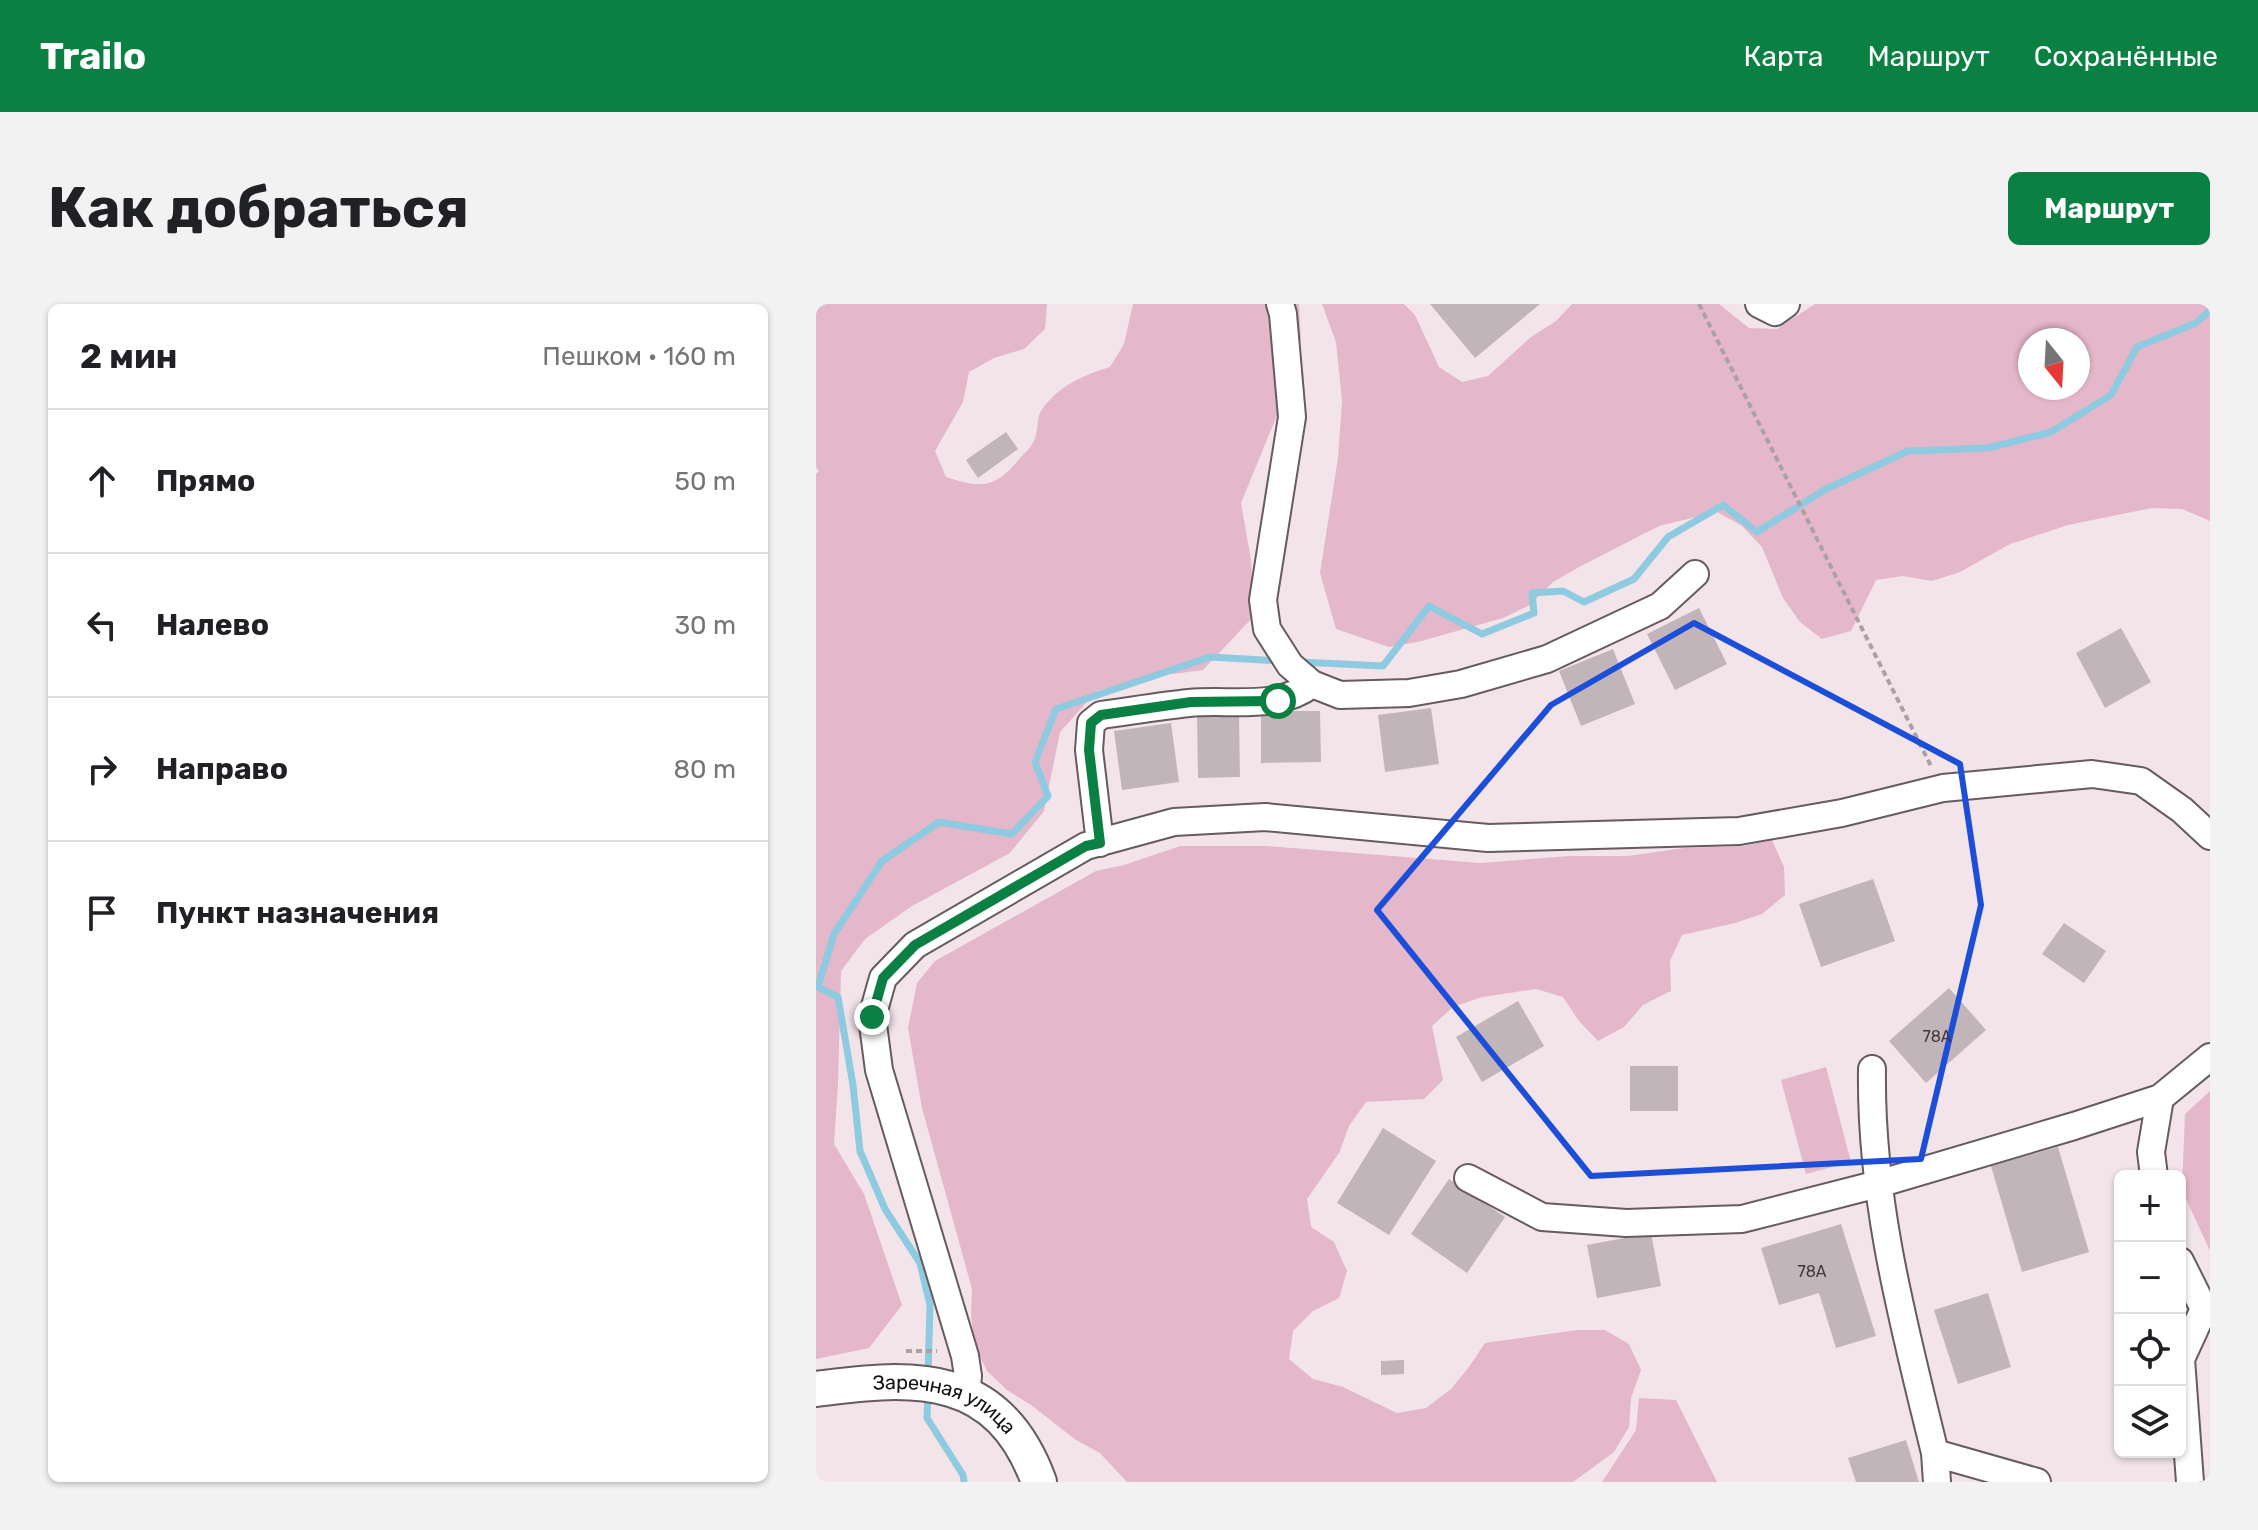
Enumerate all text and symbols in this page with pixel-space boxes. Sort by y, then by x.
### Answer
text: Trailo [40,33,146,79]
text: Карта [1744,40,1823,73]
text: Маршрут [1867,40,1990,73]
text: Сохранённые [2034,40,2218,73]
button: Маршрут [2008,172,2210,245]
text: Как добраться [48,175,469,241]
north arrow [2018,328,2090,400]
text: 2 мин [80,336,177,377]
text: Пешком · 160 m [542,341,736,372]
icon: ahead [80,459,124,503]
text: Прямо [156,463,255,499]
text: 50 m [675,466,736,497]
icon: left [80,603,124,647]
text: Налево [156,607,269,643]
text: 30 m [674,610,736,641]
route start [1260,683,1296,719]
icon: right [80,747,124,791]
text: Направо [156,751,288,787]
text: 80 m [673,754,736,785]
icon: arrive [80,891,124,935]
text: Пункт назначения [156,895,439,931]
route end [854,999,890,1035]
house number: 78А [1922,1027,1952,1046]
map controls [2114,1170,2186,1458]
button: + [2114,1170,2186,1242]
button: − [2114,1242,2186,1314]
house number: 78А [1797,1262,1827,1281]
button: locate [2114,1314,2186,1386]
street label: Заречная улица [872,1370,1021,1439]
button: layers [2114,1386,2186,1458]

